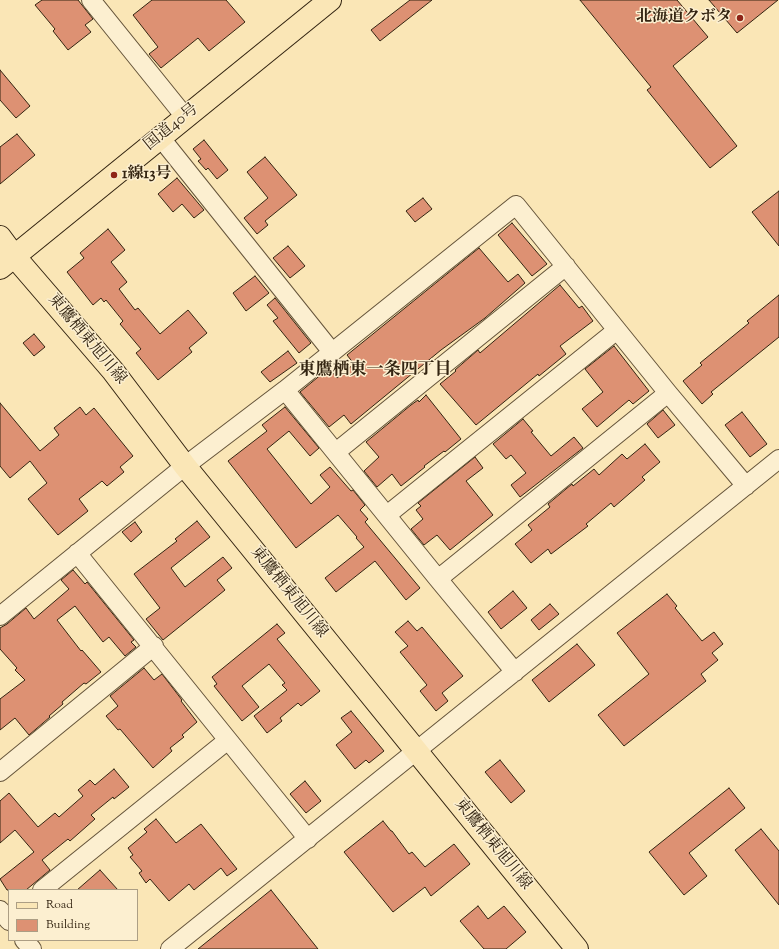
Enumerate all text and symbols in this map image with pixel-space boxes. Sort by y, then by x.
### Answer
place label: 北海道クボタ [636,8,732,28]
marker: 北海道クボタ [735,13,745,23]
street label: 国道40号 [141,100,203,156]
place label: 1線13号 [122,165,171,185]
marker: 1線13号 [109,170,119,180]
street label: 東鷹栖東旭川線 [43,291,129,389]
district label: 東鷹栖東一条四丁目 [299,361,451,381]
street label: 東鷹栖東旭川線 [245,543,331,643]
street label: 東鷹栖東旭川線 [449,795,535,895]
legend [8,889,138,941]
text: Road [46,896,73,914]
text: Building [46,916,90,934]

